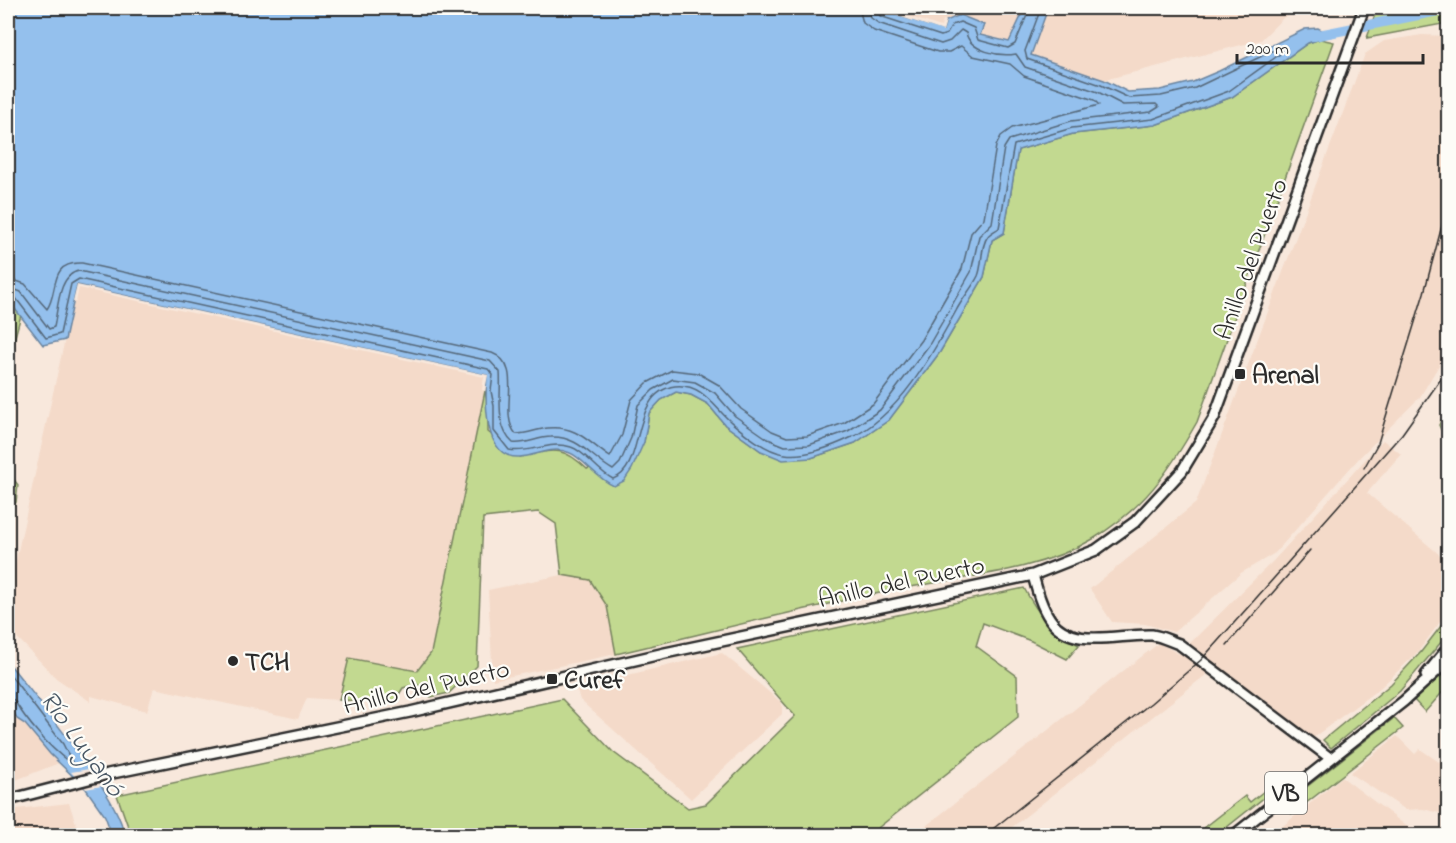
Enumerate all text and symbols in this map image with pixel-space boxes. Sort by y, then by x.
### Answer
scale bar [1237,27,1423,65]
text: 200 m [1246,37,1289,63]
street label: Anillo del Puerto [1206,174,1300,346]
place label: Arenal [1252,358,1319,396]
marker: Arenal [1233,367,1247,381]
street label: Anillo del Puerto [815,548,989,620]
place label: TCH [245,645,289,683]
street label: Anillo del Puerto [340,651,514,727]
marker: TCH [226,654,240,668]
place label: Curef [564,663,626,701]
marker: Curef [545,672,559,686]
water label: Río Luyanó [29,683,133,806]
road number: VB [1265,772,1307,814]

